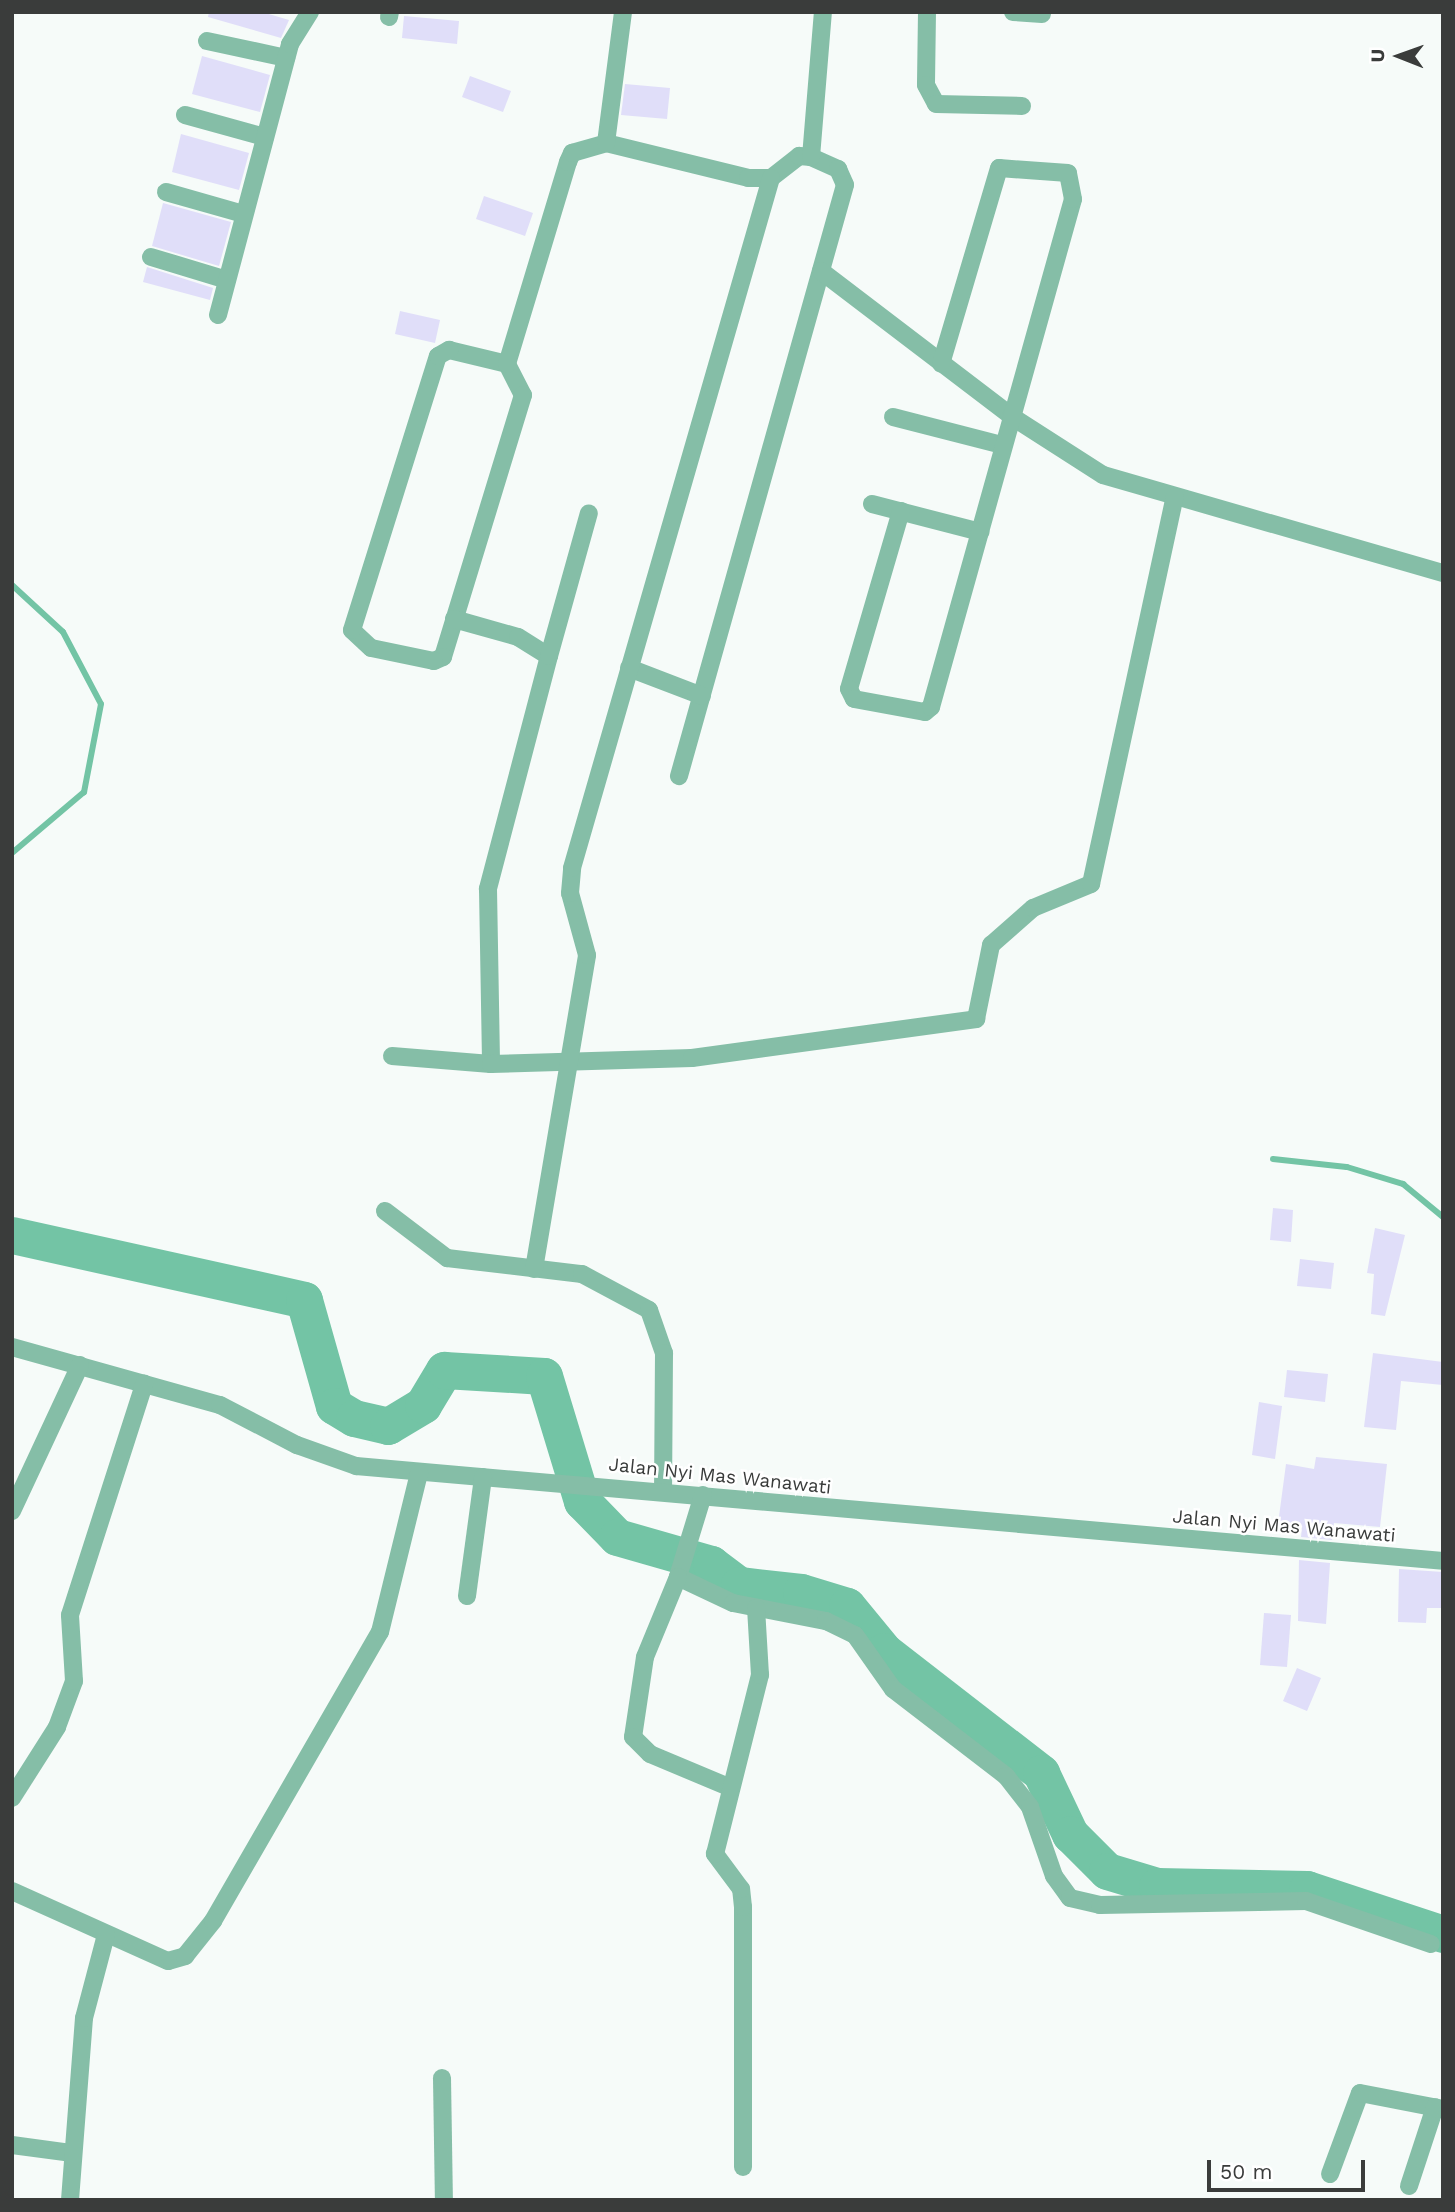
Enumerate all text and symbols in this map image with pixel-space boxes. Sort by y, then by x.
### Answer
north arrow [1364,21,1434,91]
text: U [1366,49,1389,63]
street label: Jalan Nyi Mas Wanawati [607,1453,833,1499]
street label: Jalan Nyi Mas Wanawati [1171,1505,1397,1547]
scale bar [1210,2146,1368,2190]
text: 50 m [1220,2159,1272,2184]

